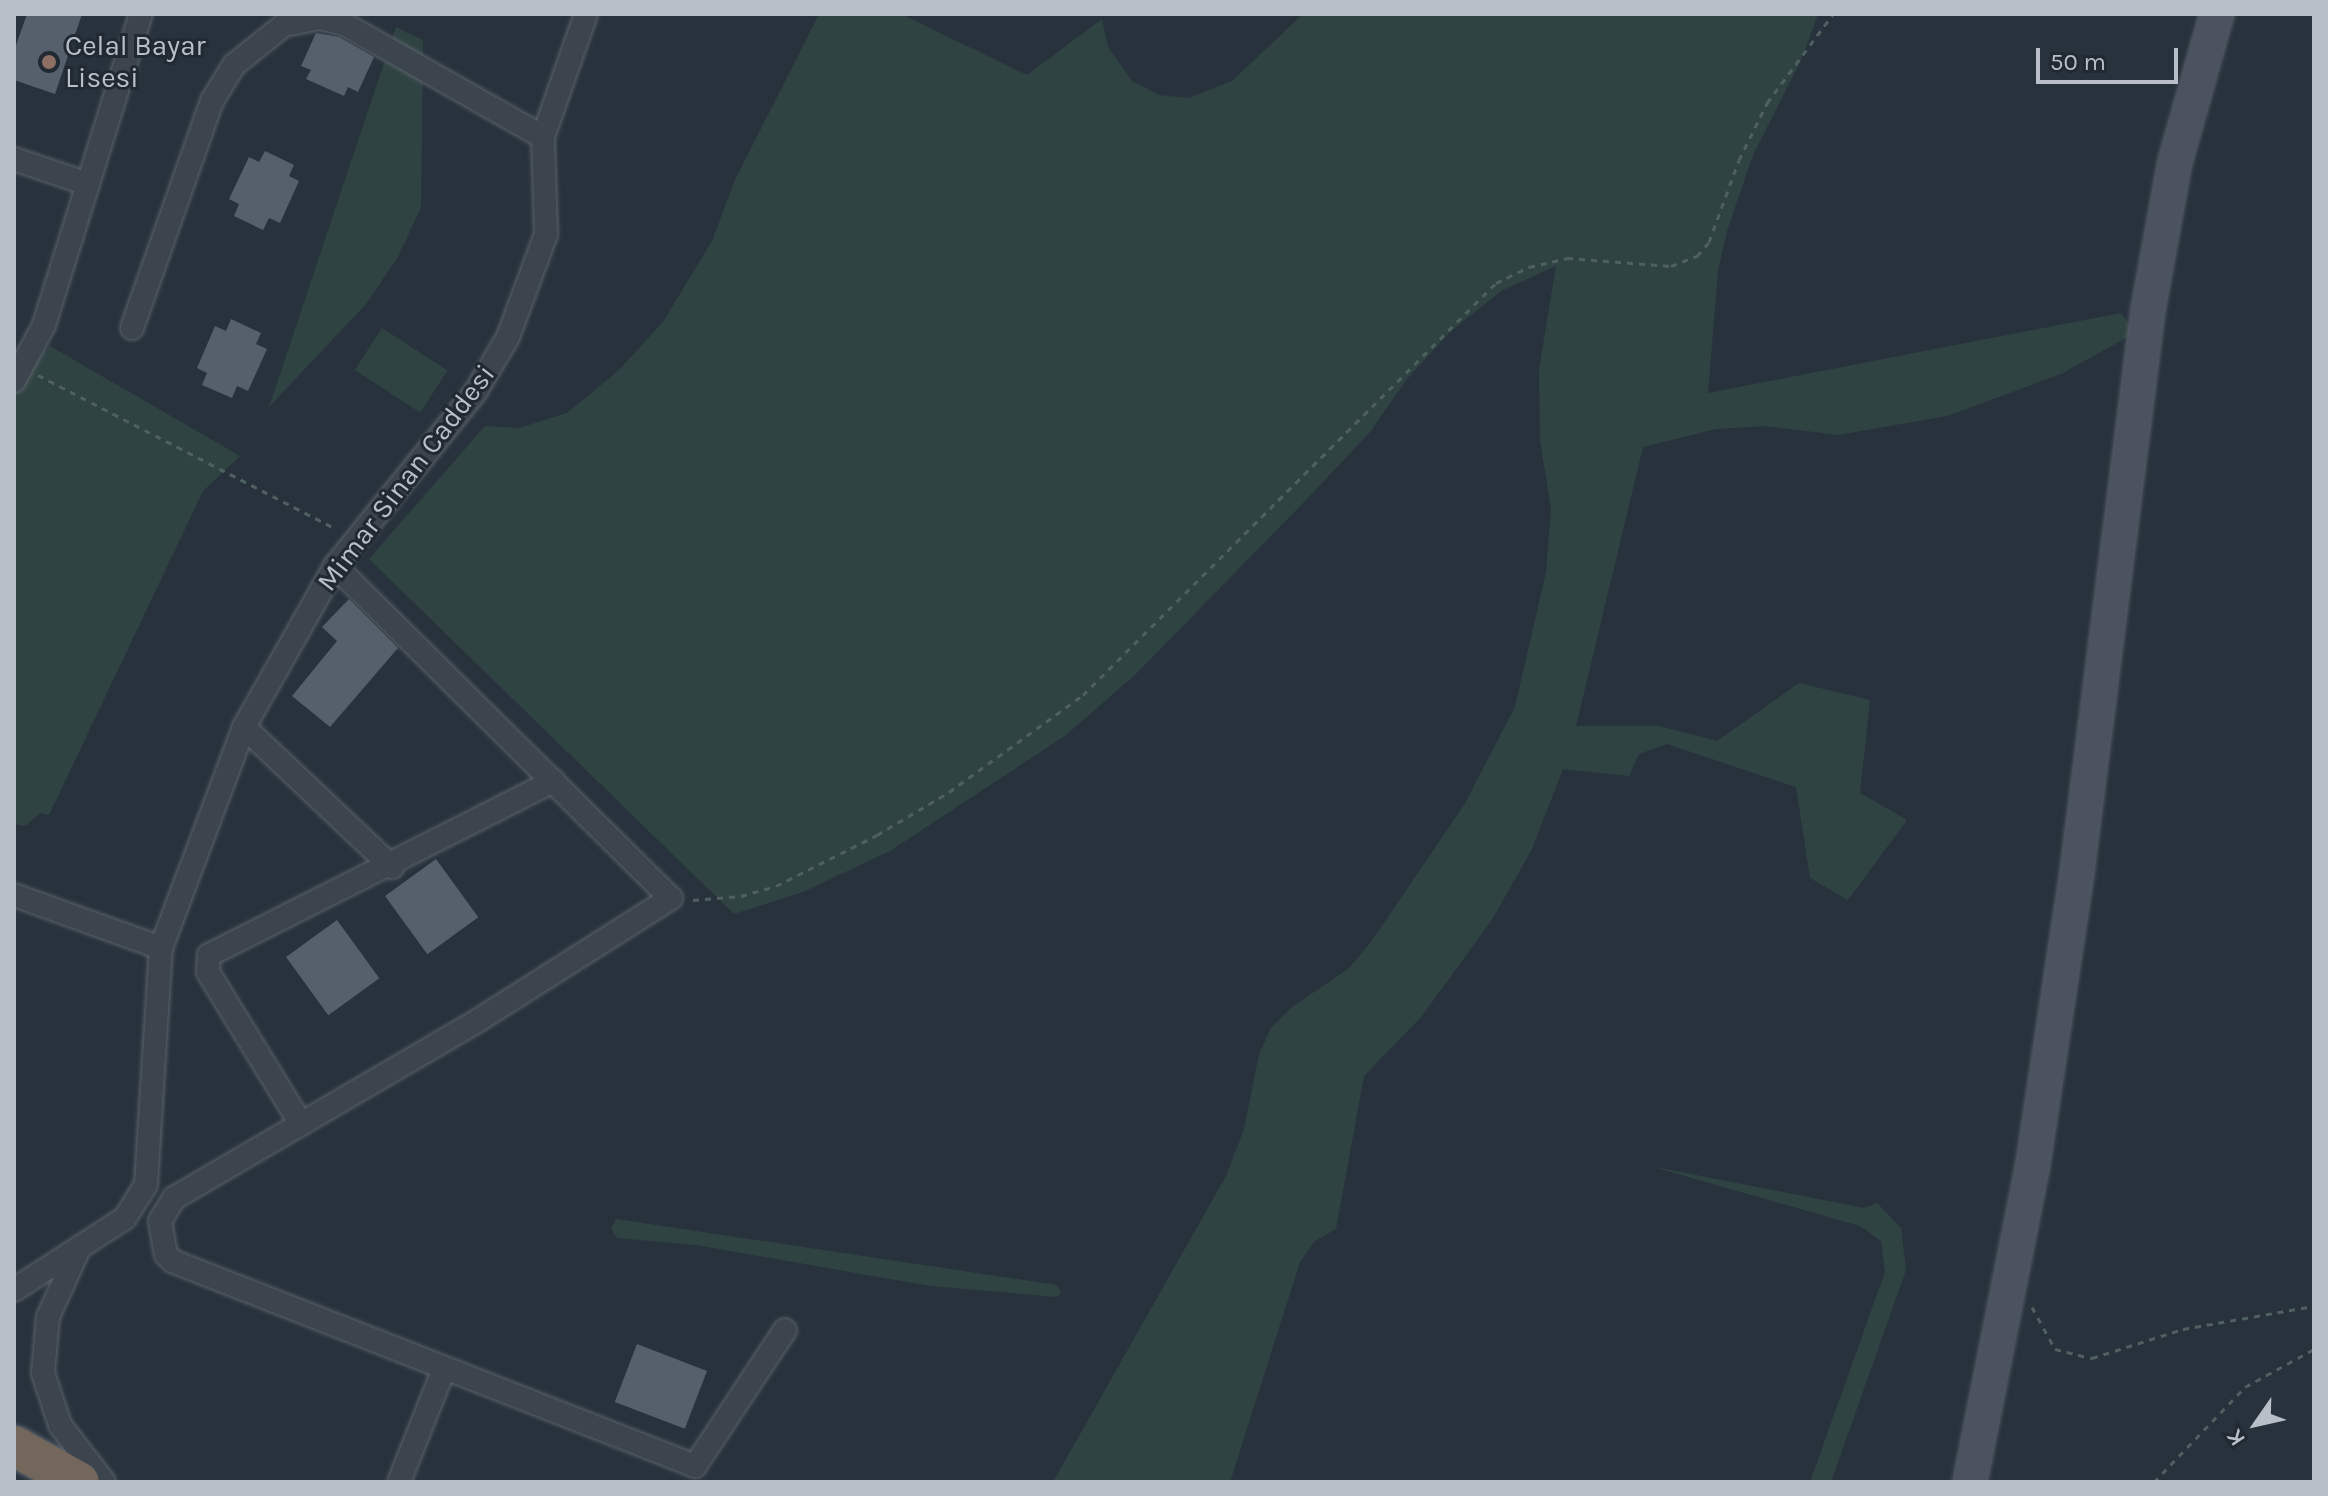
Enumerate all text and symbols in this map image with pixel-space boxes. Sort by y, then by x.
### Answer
place label: Celal Bayar Lisesi [65,29,206,95]
scale bar [2040,32,2182,82]
text: 50 m [2050,48,2106,76]
marker: Celal Bayar Lisesi [40,53,58,71]
street label: Mimar Sinan Caddesi [310,358,502,598]
north arrow [2216,1384,2296,1464]
text: K [2221,1424,2251,1451]

